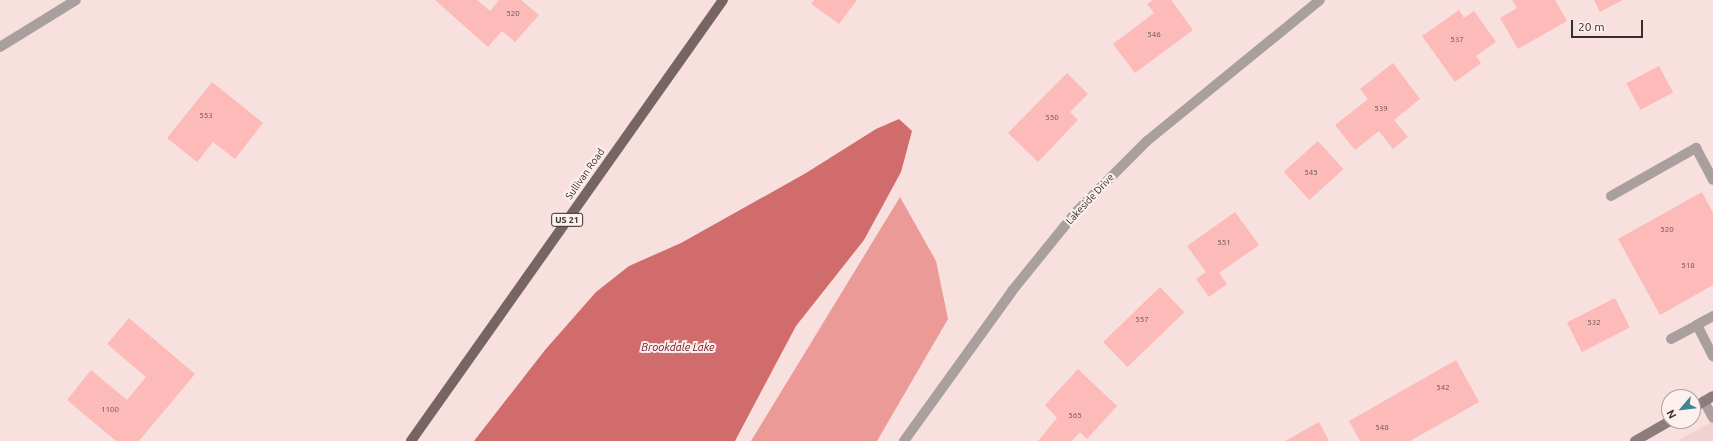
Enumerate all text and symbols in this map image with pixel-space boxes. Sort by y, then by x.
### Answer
house number: 520 [506,9,520,19]
scale bar [1573,12,1645,38]
text: 20 m [1578,20,1605,33]
house number: 546 [1147,30,1161,40]
house number: 537 [1450,35,1464,45]
house number: 539 [1374,104,1388,114]
house number: 553 [199,111,213,121]
house number: 550 [1045,113,1059,123]
street label: Sullivan Road [563,146,607,202]
house number: 545 [1304,168,1318,178]
street label: Lakeside Drive [1064,171,1116,227]
road number: US 21 [551,213,583,227]
house number: 520 [1660,225,1674,235]
house number: 551 [1217,238,1231,248]
house number: 518 [1681,261,1695,271]
house number: 557 [1135,315,1149,325]
house number: 532 [1587,318,1601,328]
water label: Brookdale Lake [641,340,715,354]
house number: 542 [1436,383,1450,393]
north arrow [1661,389,1701,429]
house number: 1100 [101,405,119,415]
text: N [1664,408,1679,421]
house number: 565 [1068,411,1082,421]
house number: 548 [1375,423,1389,433]

